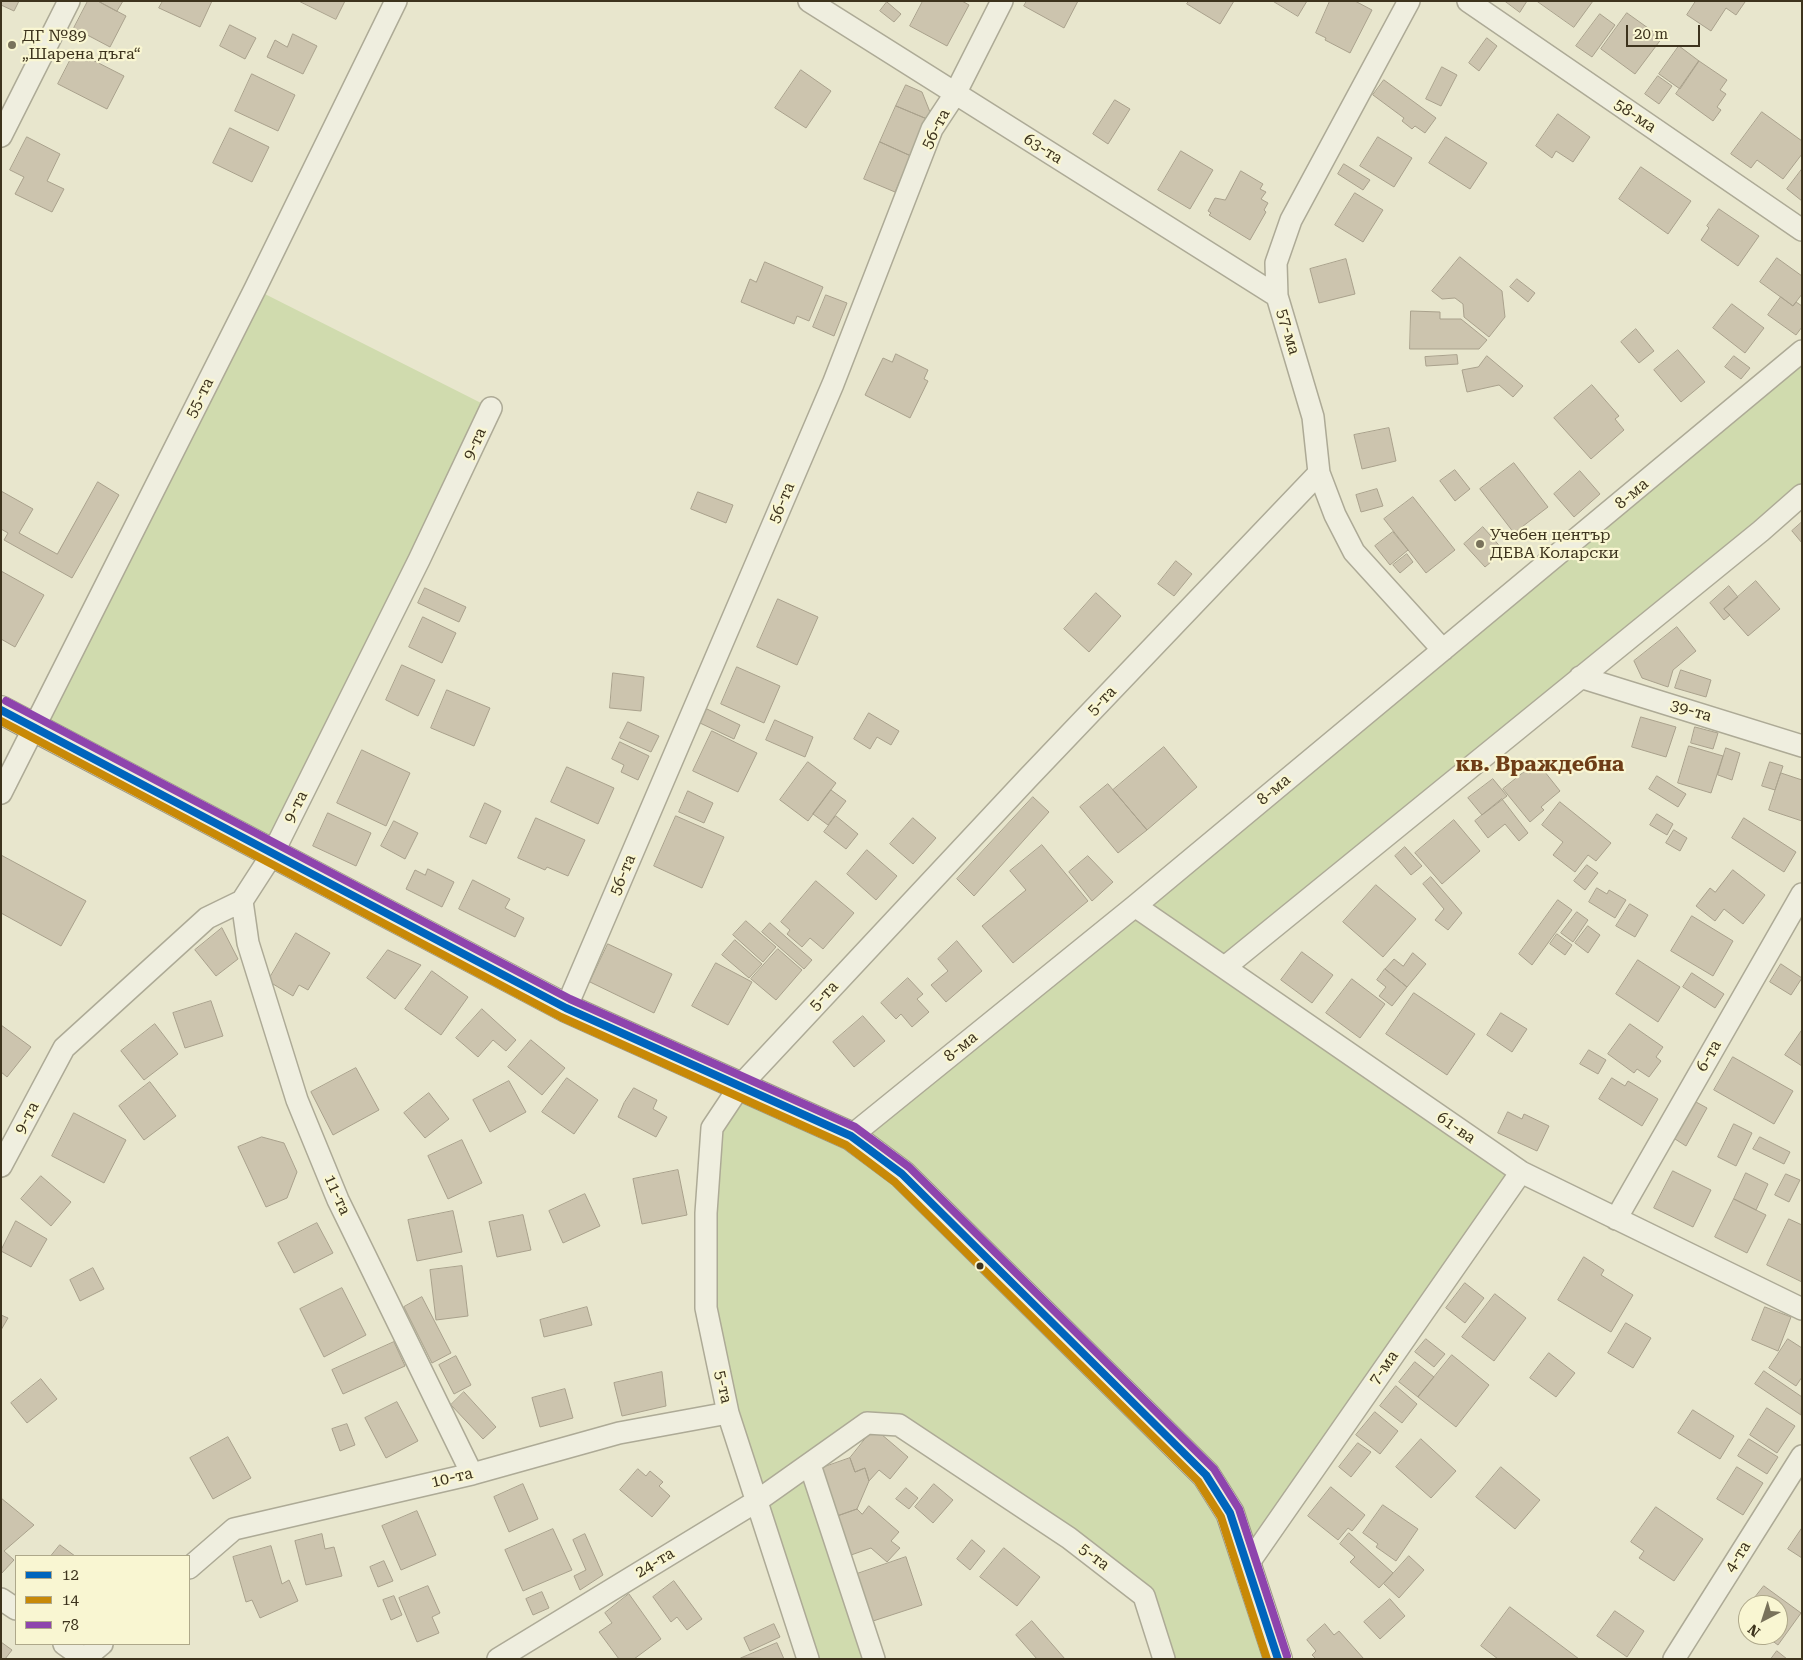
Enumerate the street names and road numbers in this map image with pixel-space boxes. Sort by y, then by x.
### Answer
street label: 58-ма [1610,95,1660,137]
street label: 56-та [918,106,954,152]
street label: 63-та [1020,130,1066,168]
street label: 57-ма [1272,307,1304,357]
street label: 55-та [182,375,218,421]
street label: 9-та [459,425,491,463]
street label: 8-ма [1611,475,1653,513]
street label: 56-та [765,480,799,526]
street label: 5-та [1084,682,1120,720]
street label: 39-та [1668,696,1714,726]
street label: 8-ма [1253,771,1295,809]
street label: 9-та [280,788,312,826]
street label: 56-та [606,852,640,898]
street label: 5-та [806,977,842,1015]
street label: 8-ма [940,1028,982,1066]
street label: 6-та [1692,1037,1726,1075]
street label: 9-та [11,1099,43,1137]
street label: 61-ва [1433,1108,1479,1148]
street label: 11-та [320,1172,354,1218]
street label: 7-ма [1365,1347,1403,1389]
street label: 5-та [710,1369,736,1405]
street label: 10-та [429,1464,475,1492]
street label: 4-та [1721,1538,1755,1576]
street label: 5-та [1075,1539,1113,1575]
street label: 24-та [632,1544,678,1582]

